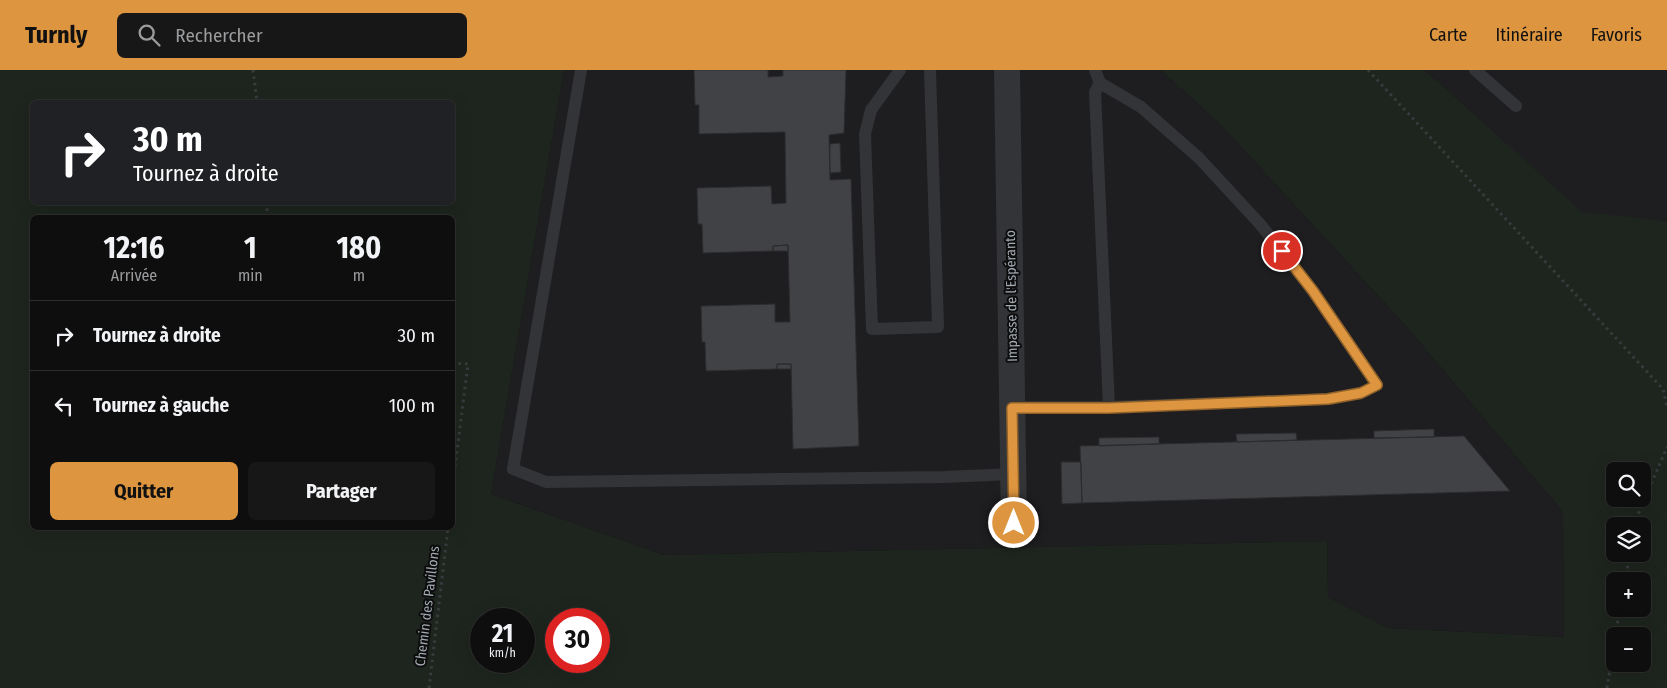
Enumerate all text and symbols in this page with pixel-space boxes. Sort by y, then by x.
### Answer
search box [117,13,467,58]
text: Turnly [25,21,87,49]
icon: search [135,21,163,49]
text: Rechercher [175,24,263,47]
text: Carte [1429,24,1467,46]
text: Itinéraire [1495,24,1563,46]
text: Favoris [1591,24,1642,46]
text: 30 m [133,118,203,160]
icon: right [50,120,115,185]
text: Tournez à droite [133,160,279,187]
text: 12:16 [104,230,164,266]
text: 1 [244,230,257,266]
text: 180 [336,230,381,266]
street label: Impasse de l'Espéranto [1002,230,1021,362]
pin [1261,230,1303,272]
icon: arrive [1268,237,1296,265]
text: Arrivée [111,266,157,285]
text: min [238,266,263,285]
text: m [353,266,365,285]
icon: right [50,322,78,350]
text: Tournez à droite [93,324,221,347]
text: 30 m [397,324,435,347]
icon: left [50,392,78,420]
text: Tournez à gauche [93,394,229,417]
text: 100 m [389,394,435,417]
button: Quitter [50,462,238,520]
button: Partager [248,462,435,520]
map controls [1606,462,1651,672]
button: search [1606,462,1651,507]
position arrow [987,496,1039,548]
button: layers [1606,517,1651,562]
street label: Chemin des Pavillons [412,545,443,667]
button: + [1606,572,1651,617]
speed limit sign: 30 [545,608,610,673]
text: 21 [492,619,513,649]
button: − [1606,627,1651,672]
text: km/h [489,646,516,660]

